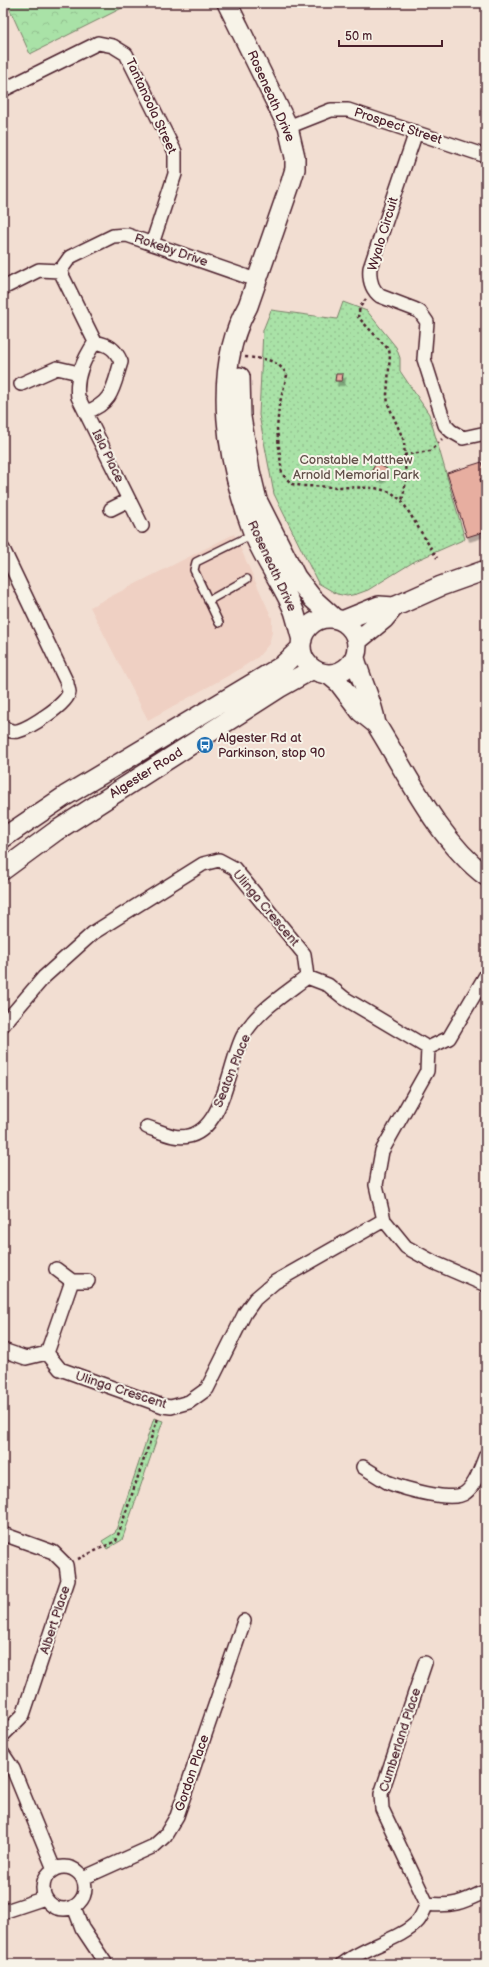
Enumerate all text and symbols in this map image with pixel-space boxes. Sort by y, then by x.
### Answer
scale bar [339,22,442,48]
text: 50 m [345,29,372,44]
street label: Roseneath Drive [244,48,298,144]
street label: Tantanoola Street [122,56,180,156]
street label: Prospect Street [352,104,444,148]
street label: Wyalo Circuit [364,195,402,273]
street label: Rokeby Drive [132,230,210,270]
street label: Isla Place [88,427,128,485]
park label: Constable Matthew Arnold Memorial Park [293,452,420,483]
street label: Roseneath Drive [244,518,300,614]
place label: Algester Rd at Parkinson, stop 90 [218,730,325,761]
bus stop icon: Algester Rd at Parkinson, stop 90 [195,735,215,755]
street label: Algester Road [106,744,186,802]
street label: Ulinga Crescent [229,866,303,950]
street label: Seaton Place [210,1032,254,1110]
street label: Ulinga Crescent [73,1368,169,1412]
street label: Albert Place [36,1583,74,1656]
street label: Cumberland Place [376,1686,424,1794]
street label: Gordon Place [171,1732,213,1814]

